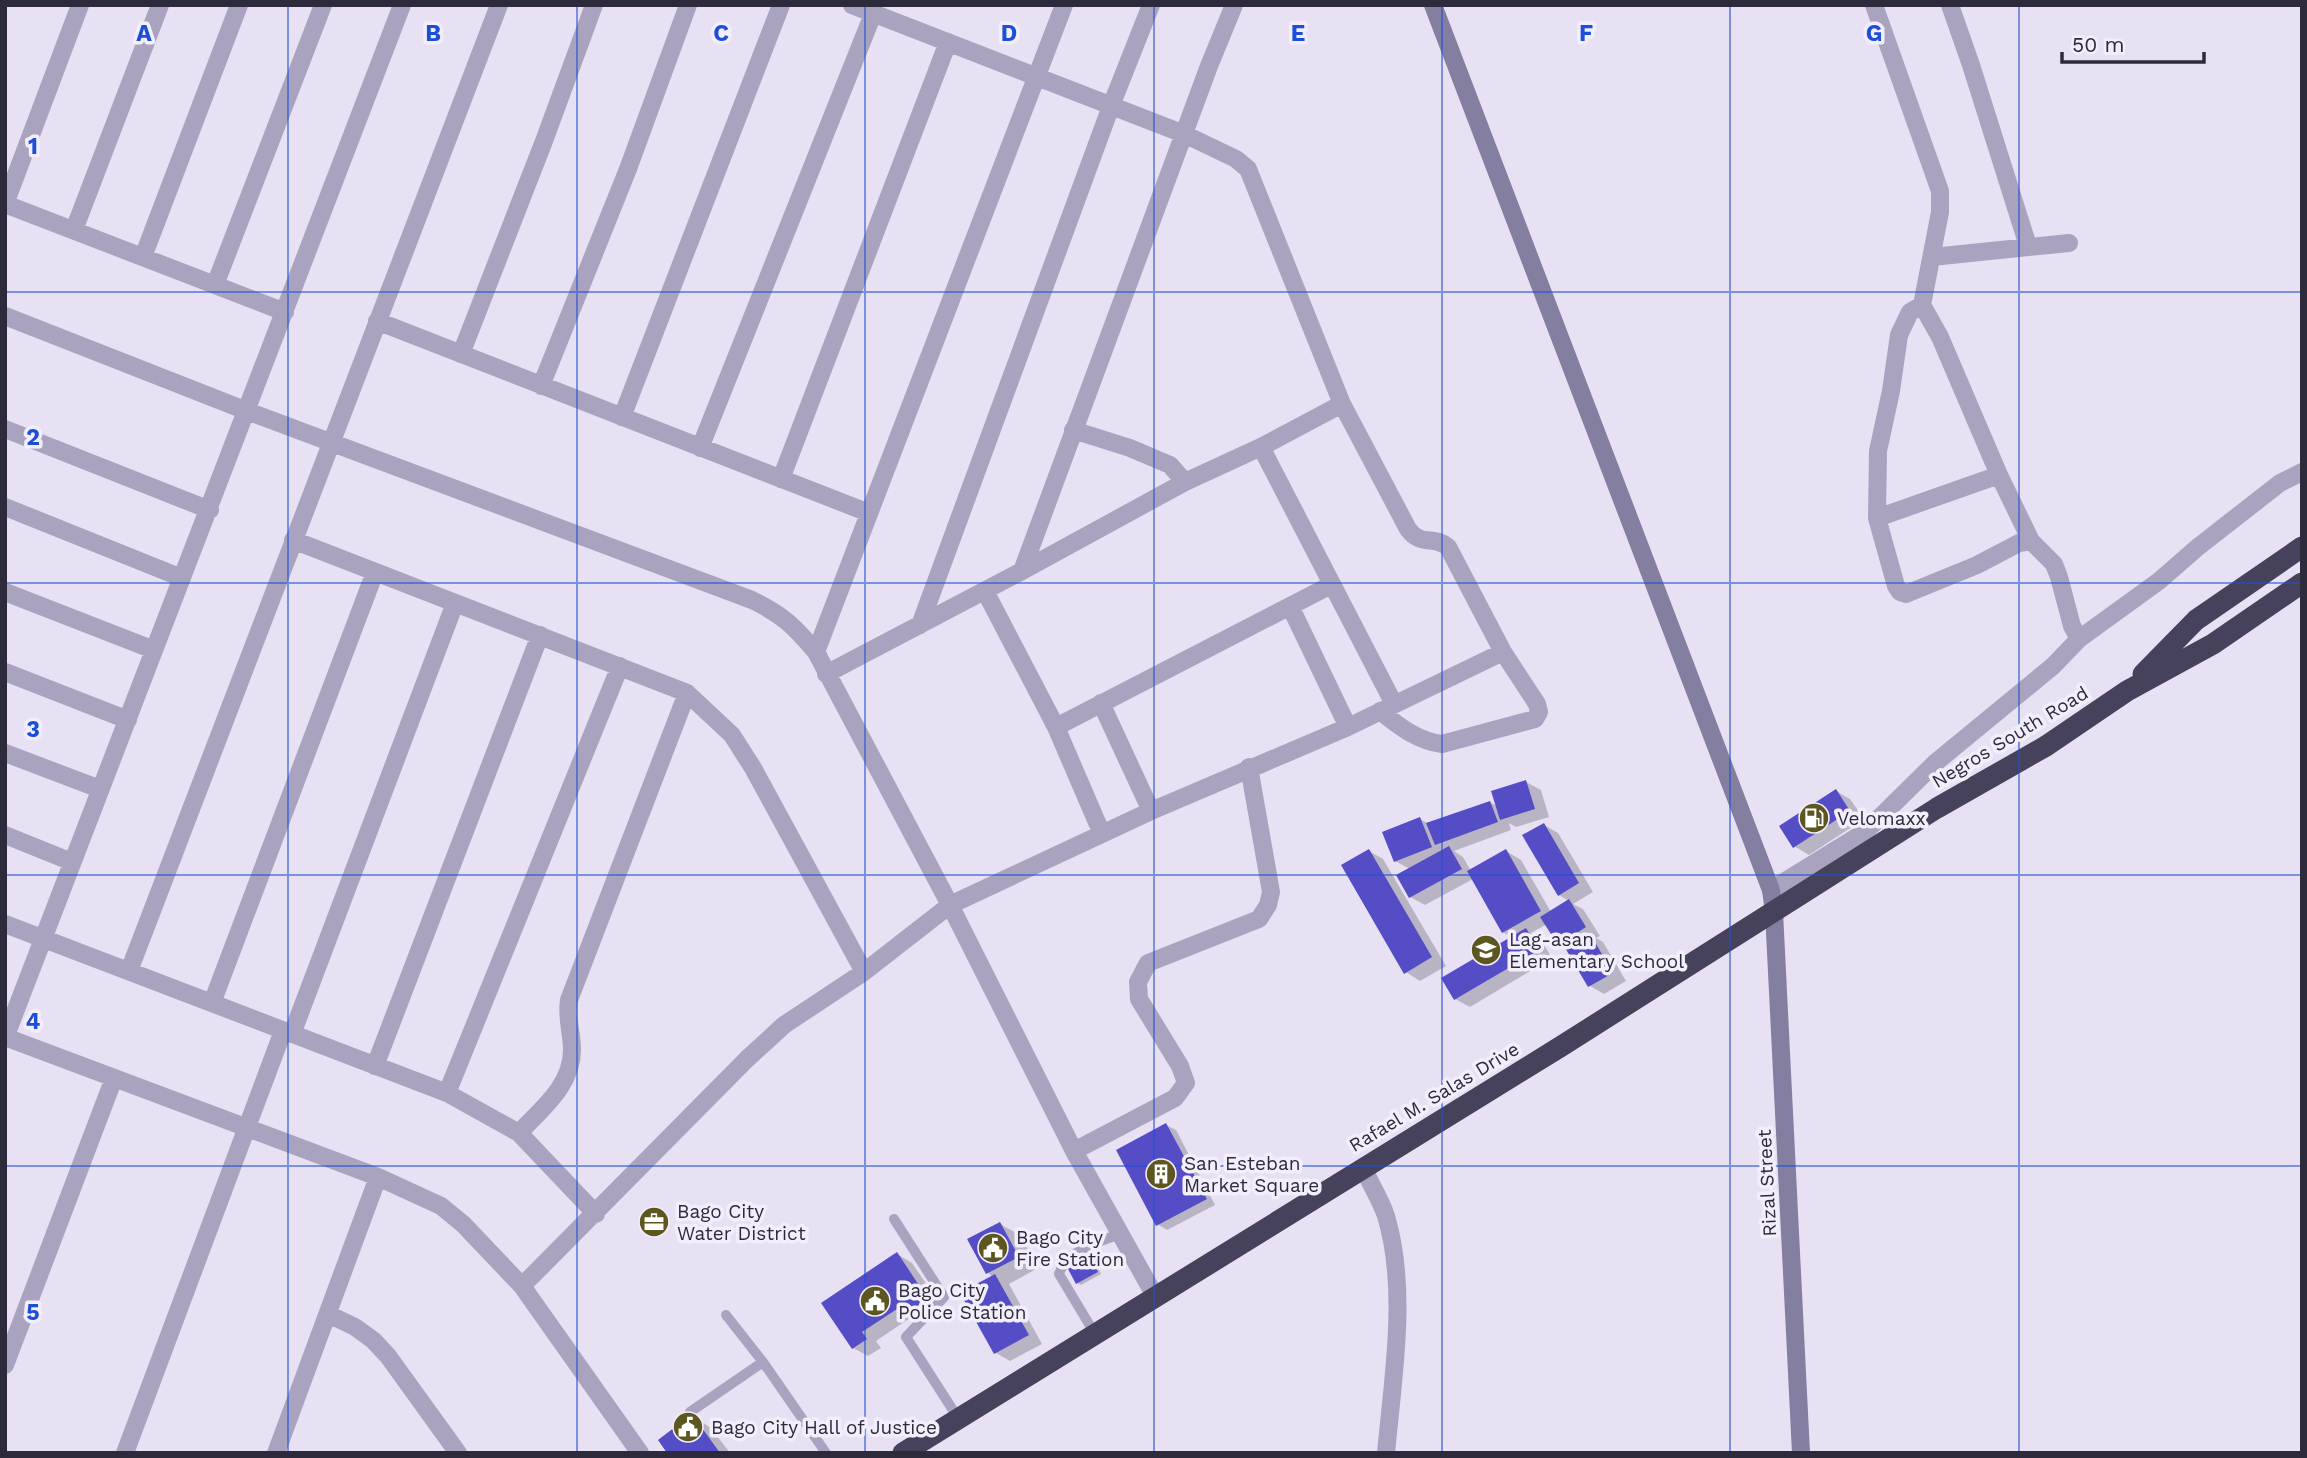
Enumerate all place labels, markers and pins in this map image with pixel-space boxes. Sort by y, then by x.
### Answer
fuel station icon: Velomaxx [1797,801,1831,835]
place label: Velomaxx [1837,807,1926,830]
place label: Lag-asan Elementary School [1509,928,1684,973]
school or university icon: Lag-asan Elementary School [1469,933,1503,967]
place label: San Esteban Market Square [1184,1152,1319,1197]
building icon: San Esteban Market Square [1144,1157,1178,1191]
place label: Bago City Water District [677,1200,806,1245]
office icon: Bago City Water District [637,1205,671,1239]
place label: Bago City Fire Station [1016,1226,1124,1271]
public building icon: Bago City Fire Station [976,1231,1010,1265]
place label: Bago City Police Station [898,1279,1026,1324]
public building icon: Bago City Police Station [858,1284,892,1318]
public building icon: Bago City Hall of Justice [671,1410,705,1444]
place label: Bago City Hall of Justice [711,1416,937,1439]

